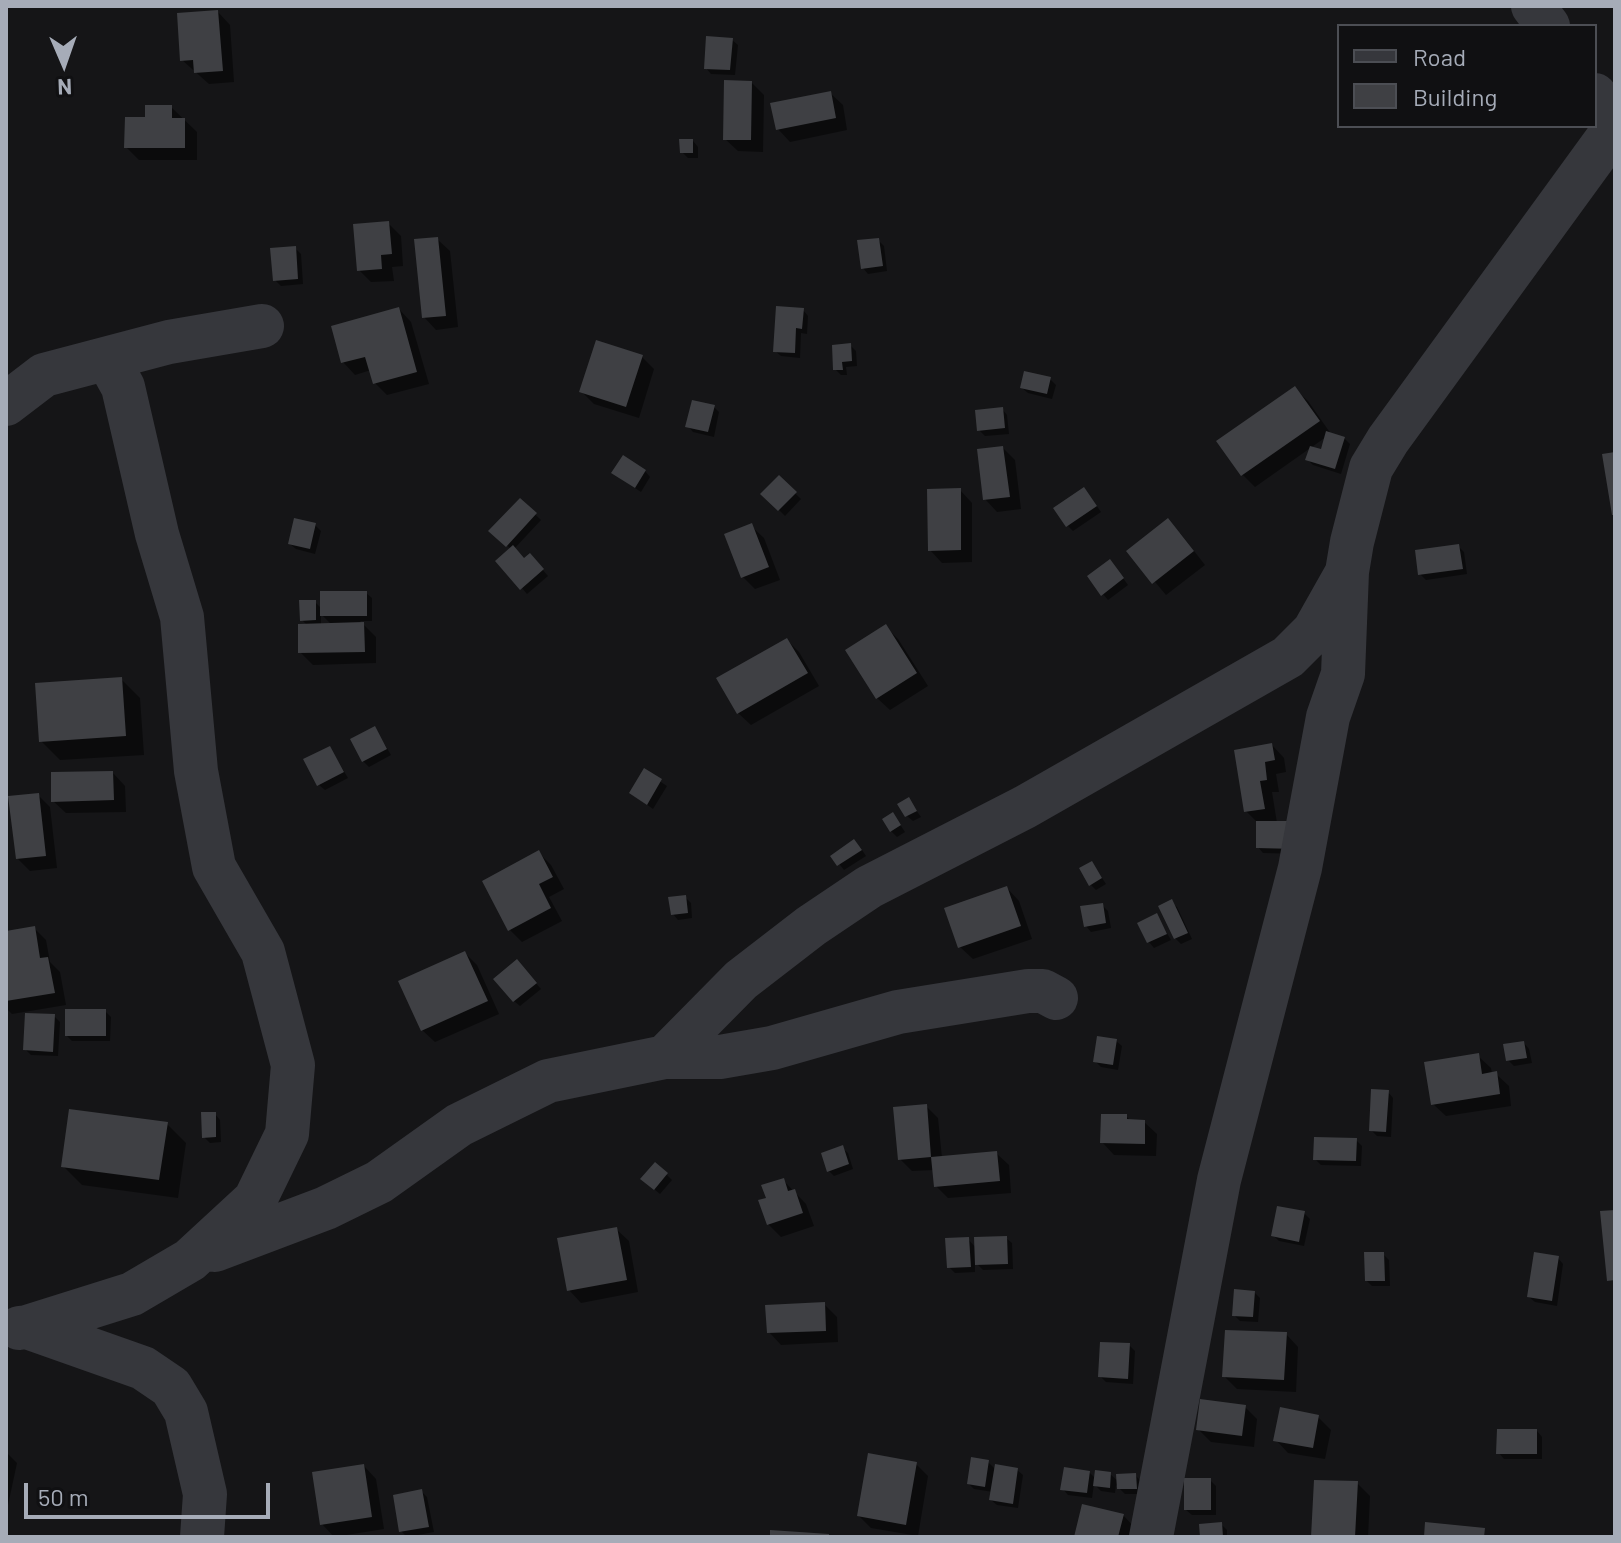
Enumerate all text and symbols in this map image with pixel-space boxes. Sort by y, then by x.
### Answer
north arrow [24,24,104,104]
legend [1337,24,1597,128]
text: Road [1413,42,1466,71]
text: N [57,75,73,101]
text: Building [1413,82,1497,111]
scale bar [28,1467,274,1517]
text: 50 m [38,1482,89,1511]

